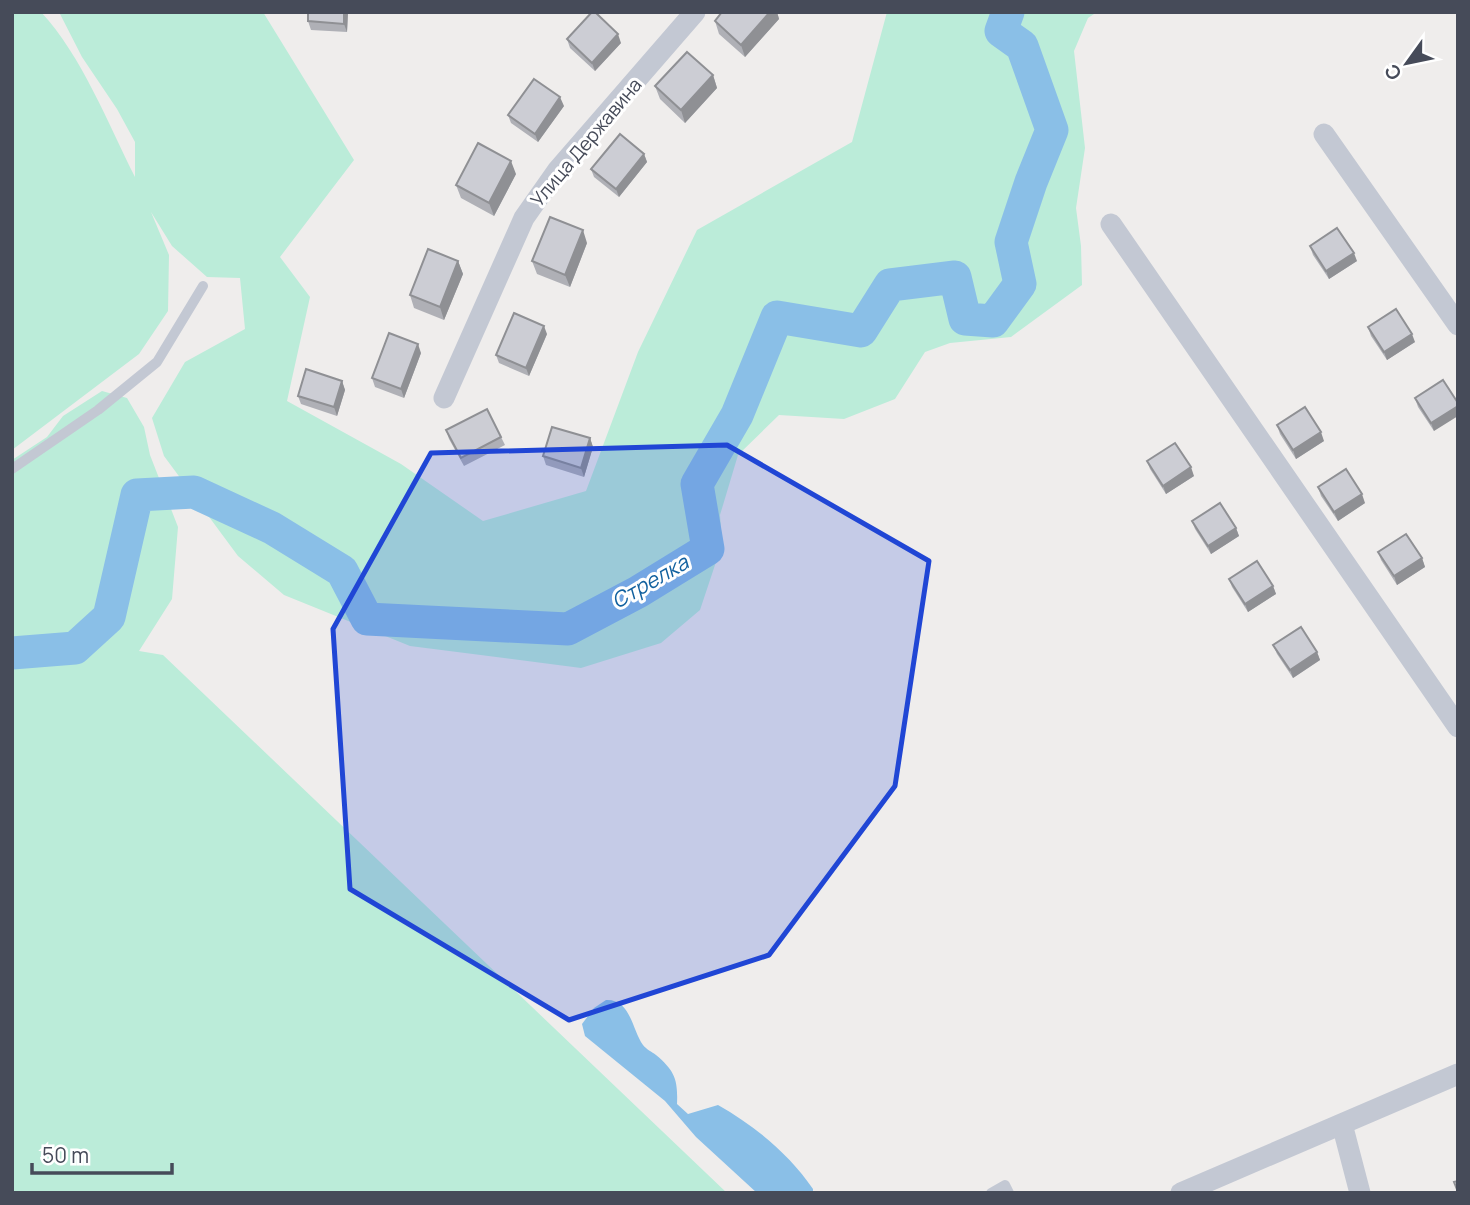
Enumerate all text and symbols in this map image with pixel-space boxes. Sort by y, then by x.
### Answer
north arrow [1372,28,1442,98]
text: С [1378,59,1407,85]
street label: Улица Державина [525,72,647,212]
water label: Стрелка [606,547,694,614]
scale bar [32,1132,172,1176]
text: 50 m [42,1141,89,1169]

